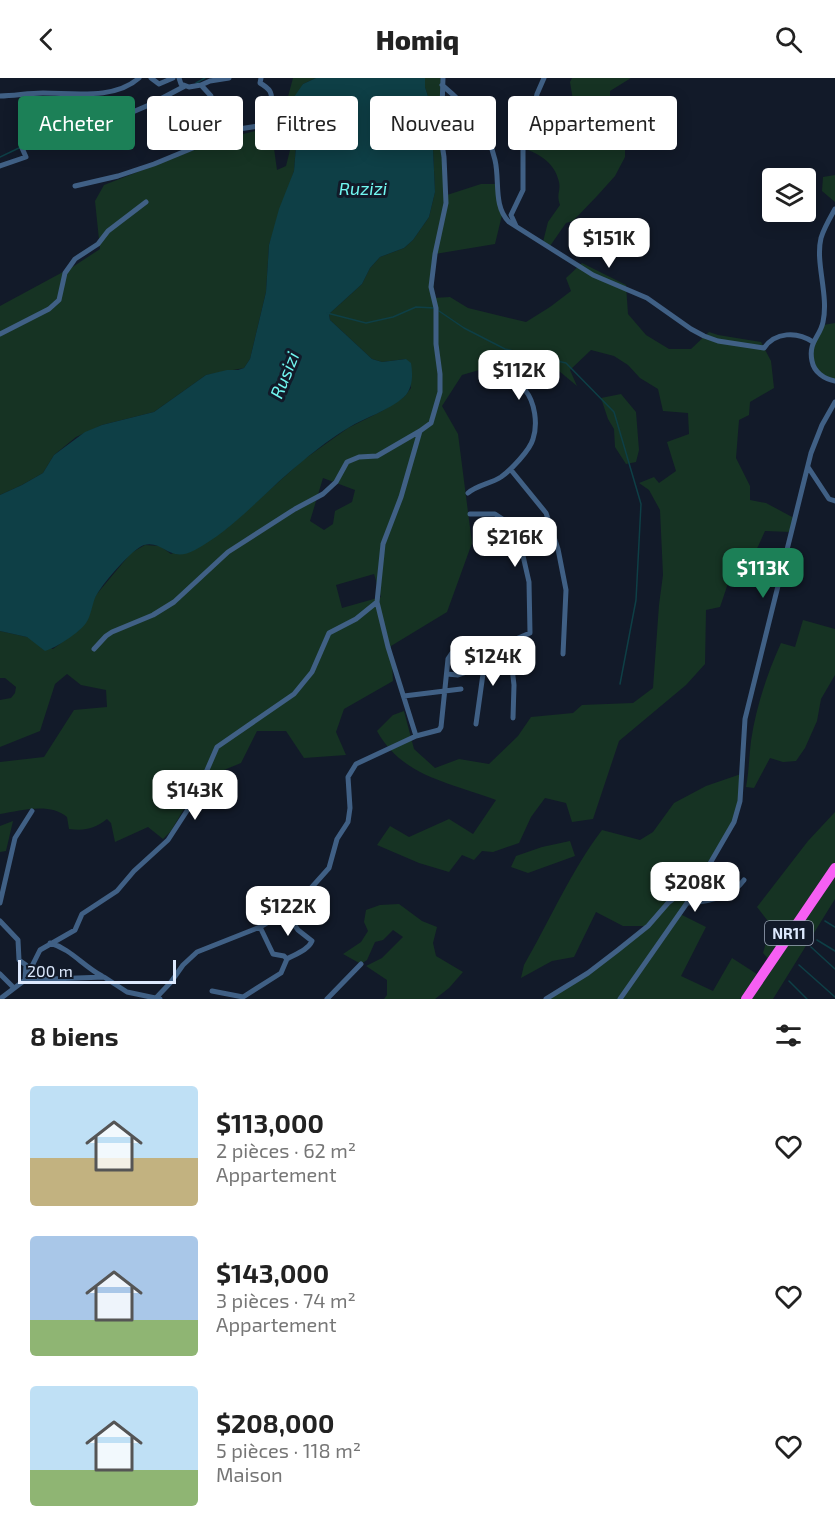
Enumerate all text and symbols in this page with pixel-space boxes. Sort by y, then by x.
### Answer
icon: back [30,23,63,56]
text: Homiq [376,23,459,55]
icon: search [772,23,805,56]
chip: Acheter [18,96,135,150]
chip: Louer [147,96,243,150]
chip: Filtres [255,96,358,150]
chip: Nouveau [370,96,496,150]
chip: Appartement [508,96,677,150]
map controls [762,168,816,222]
button: layers [762,168,816,222]
water label: Ruzizi [339,177,388,199]
pin: $151K [567,218,651,269]
text: $151K [583,225,635,249]
water label: Rusizi [265,348,303,402]
pin: $112K [477,350,561,401]
text: $112K [492,357,546,381]
pin: $216K [473,517,557,568]
text: $216K [487,524,543,548]
pin: $113K [721,548,805,599]
text: $113K [737,555,789,579]
pin: $124K [451,636,535,687]
text: $124K [464,643,522,667]
pin: $143K [153,770,237,821]
text: $143K [167,777,224,801]
pin: $208K [653,862,737,913]
text: $208K [665,869,725,893]
pin: $122K [246,886,330,937]
text: $122K [260,893,316,917]
road number: NR11 [765,921,813,945]
scale bar [18,957,176,984]
text: 200 m [27,961,73,980]
icon: filters [772,1019,805,1052]
text: 8 biens [30,1020,119,1051]
text: $113,000 [216,1107,324,1138]
icon: home [78,1110,150,1182]
icon: heart [772,1130,805,1163]
text: 2 pièces · 62 m² [216,1138,356,1162]
text: Appartement [216,1162,337,1186]
text: $143,000 [216,1257,329,1288]
icon: home [78,1260,150,1332]
icon: heart [772,1280,805,1313]
text: 3 pièces · 74 m² [216,1288,356,1312]
text: Appartement [216,1312,337,1336]
text: $208,000 [216,1407,334,1438]
icon: home [78,1410,150,1482]
icon: heart [772,1430,805,1463]
text: 5 pièces · 118 m² [216,1438,361,1462]
text: Maison [216,1462,283,1486]

